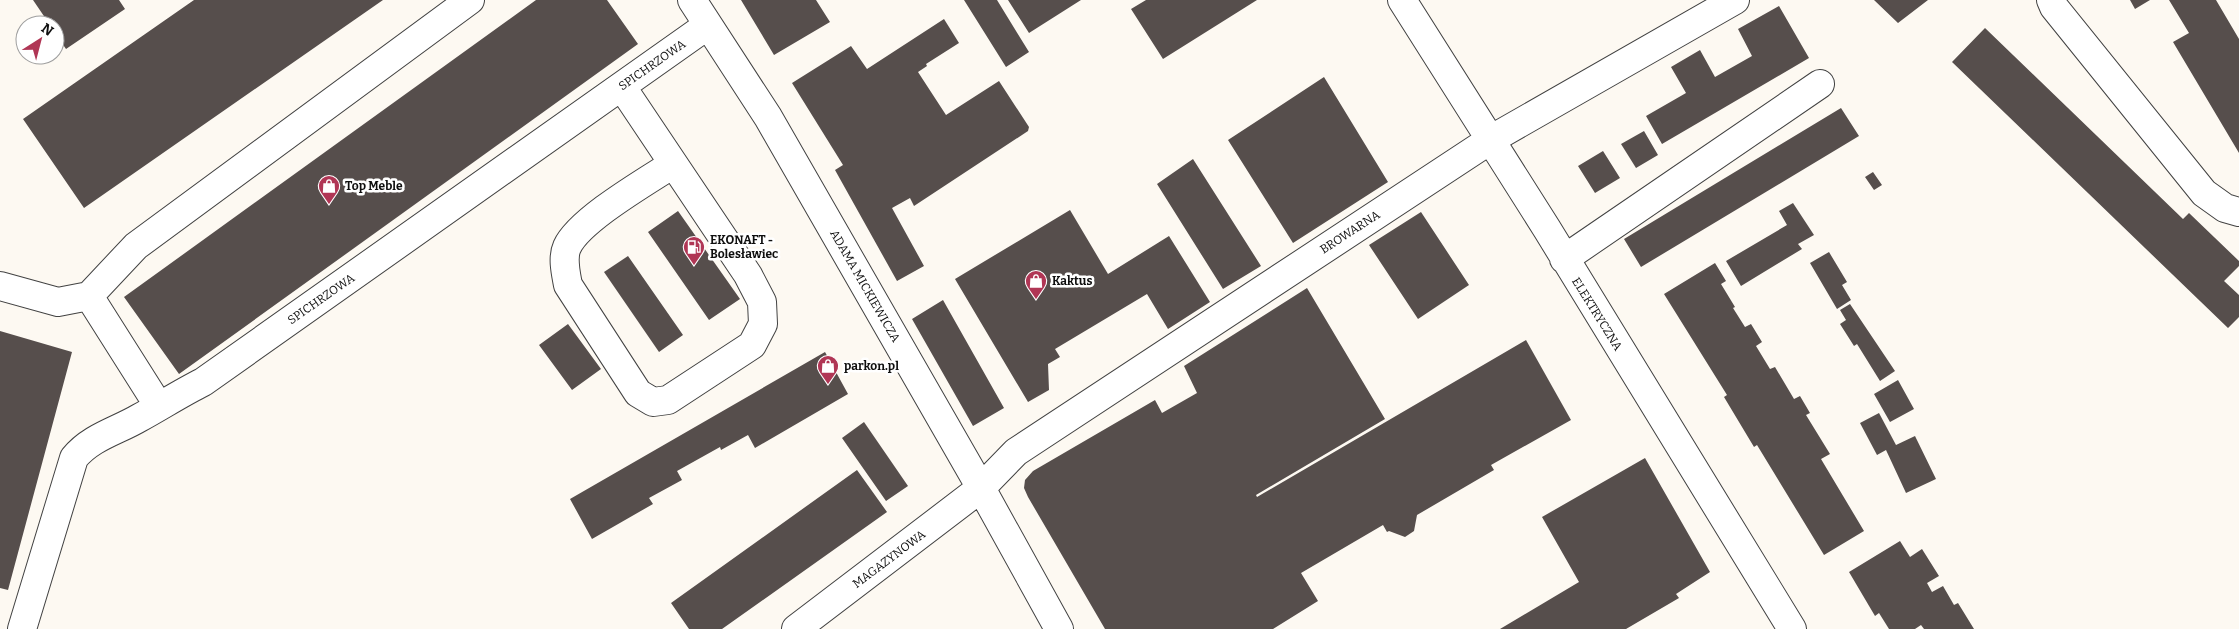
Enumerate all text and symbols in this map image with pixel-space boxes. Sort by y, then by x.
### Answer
north arrow [15,15,65,65]
text: N [38,20,57,40]
street label: SPICHRZOWA [616,37,688,93]
shop icon: Top Meble [317,174,341,205]
place label: Top Meble [345,179,403,193]
street label: BROWARNA [1318,207,1383,256]
street label: ADAMA MICKIEWICZA [827,227,903,345]
place label: EKONAFT - Bolesławiec [710,233,778,261]
fuel station icon: EKONAFT - Bolesławiec [682,235,706,266]
shop icon: Kaktus [1024,269,1048,300]
street label: SPICHRZOWA [285,271,357,327]
place label: Kaktus [1052,274,1092,288]
street label: ELEKTRYCZNA [1569,275,1625,353]
shop icon: parkon.pl [816,354,840,385]
place label: parkon.pl [844,359,899,373]
street label: MAGAZYNOWA [850,527,929,591]

